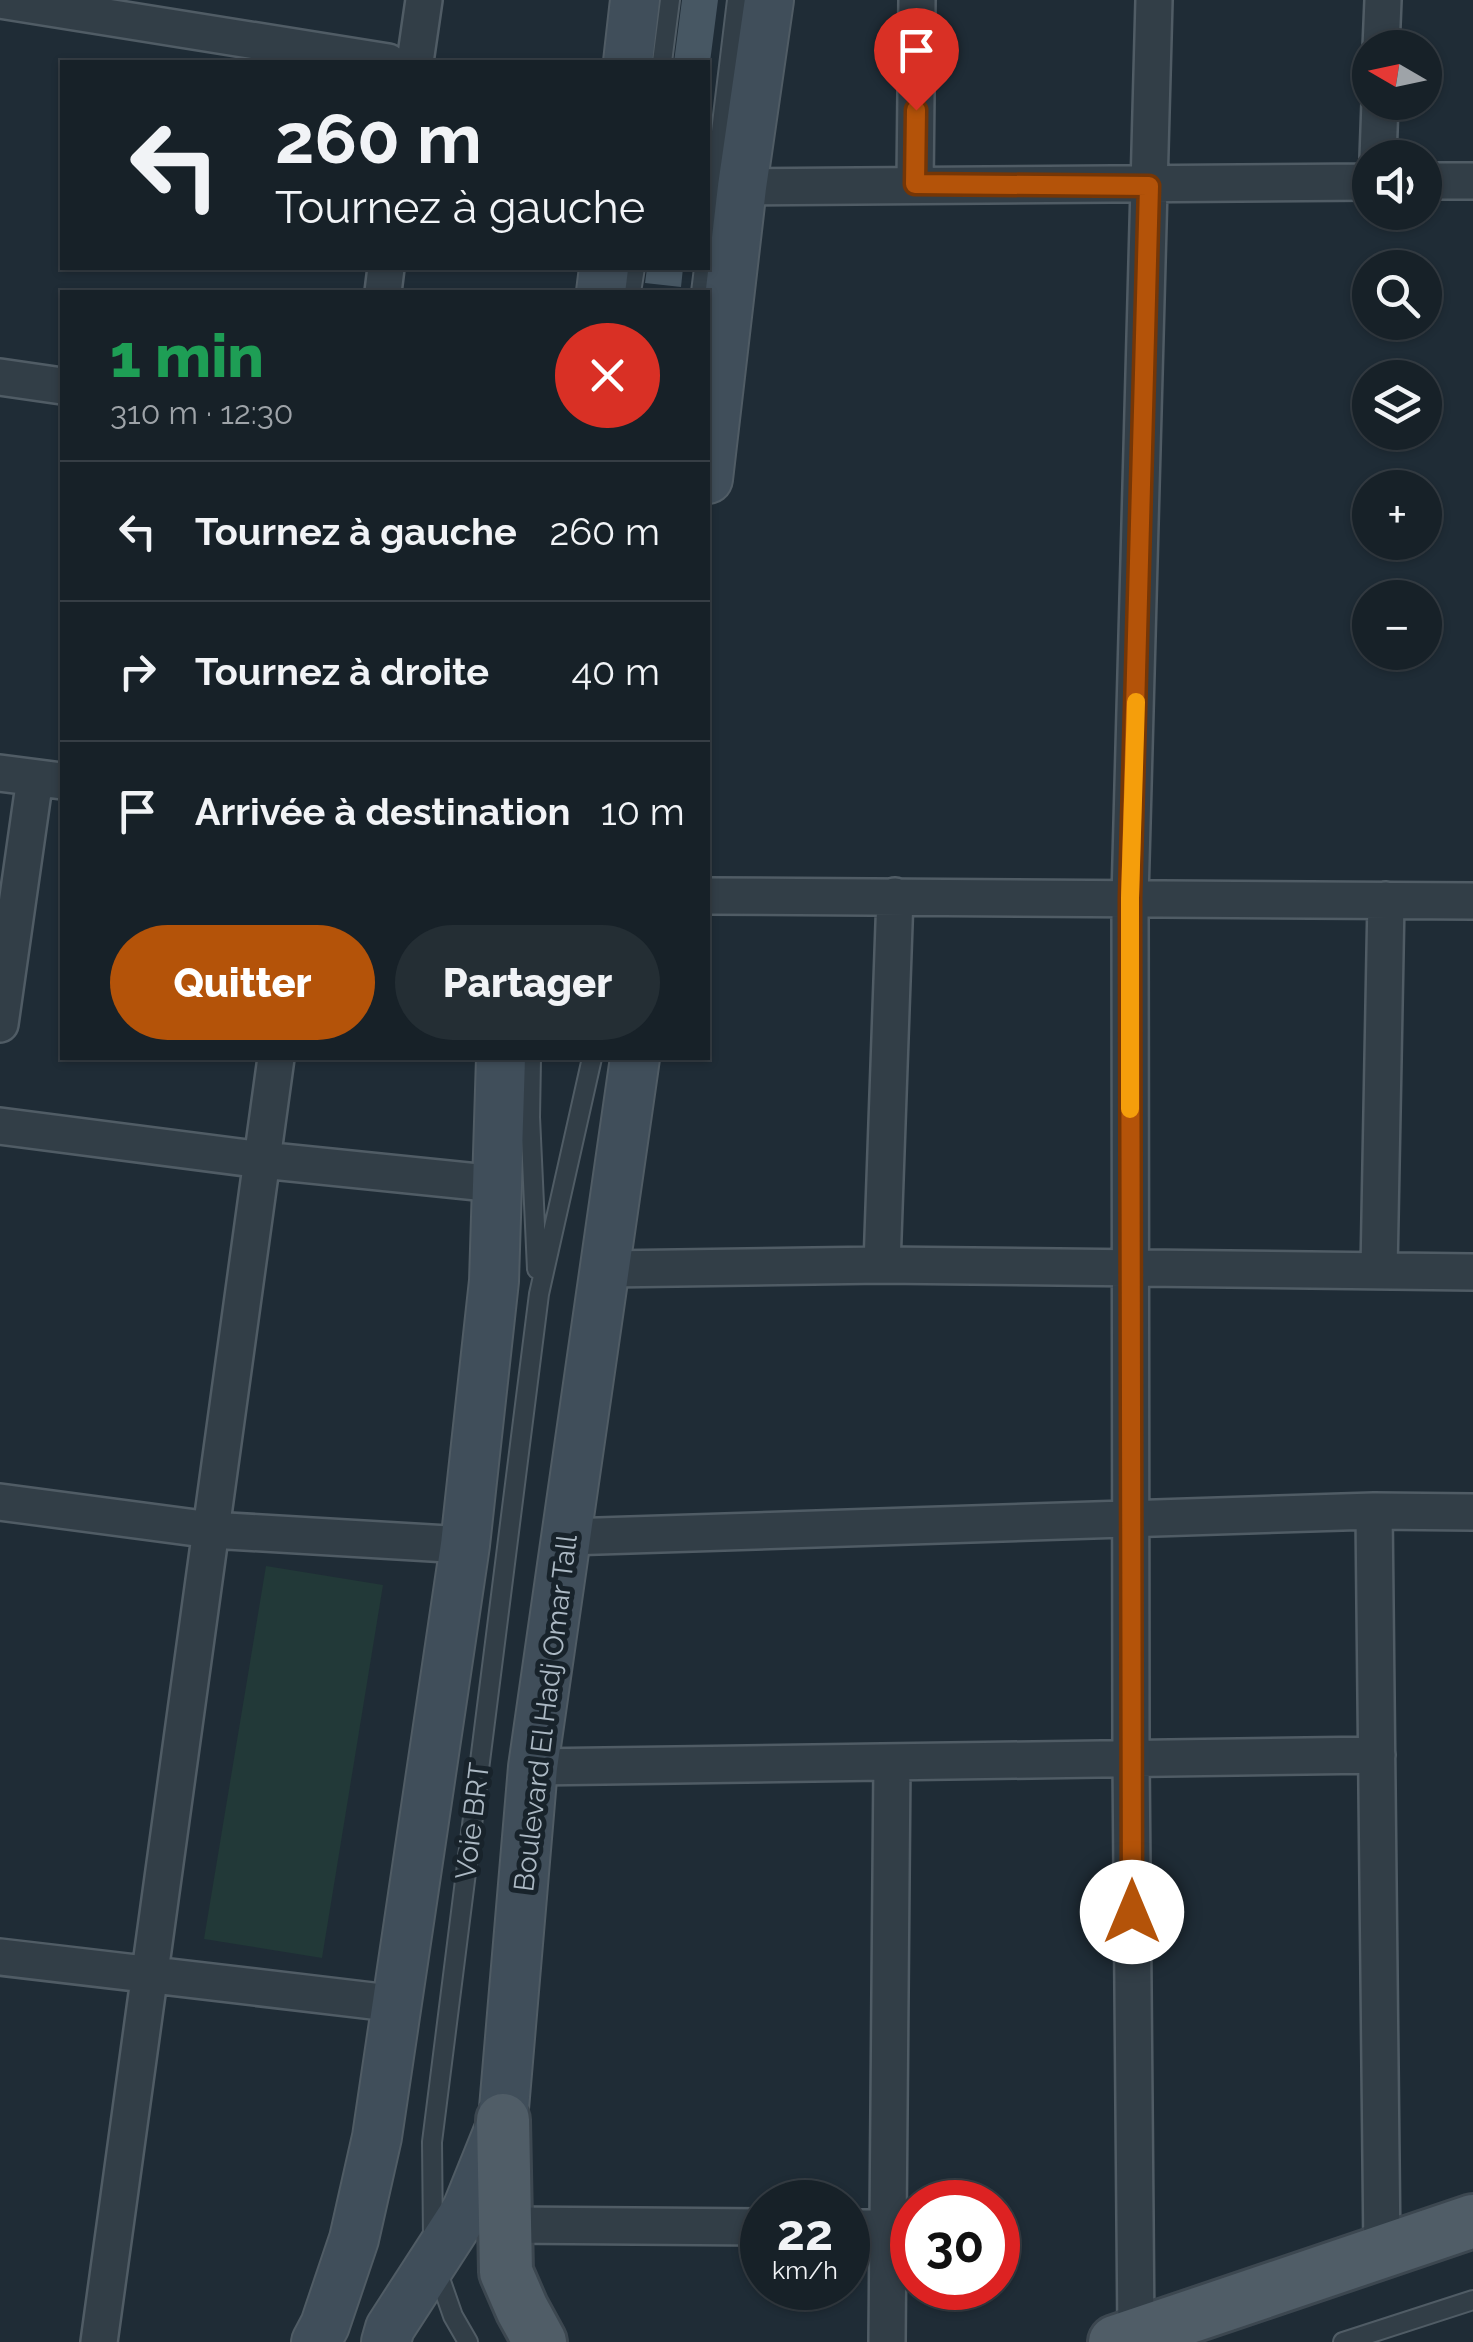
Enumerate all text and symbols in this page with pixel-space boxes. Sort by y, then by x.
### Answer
pin [874,8,959,111]
icon: arrive [889,23,944,78]
north arrow [1352,30,1442,120]
map controls [1352,30,1442,670]
text: 260 m [275,97,482,179]
icon: left [110,100,240,230]
button: sound [1352,140,1442,230]
text: Tournez à gauche [275,181,645,234]
button: search [1352,250,1442,340]
text: 1 min [110,321,264,391]
button: close [555,323,660,428]
button: layers [1352,360,1442,450]
text: 310 m · 12:30 [110,394,293,431]
button: + [1352,470,1442,560]
icon: left [110,504,165,559]
text: Tournez à gauche [195,509,517,554]
text: 260 m [549,509,660,554]
button: − [1352,580,1442,670]
icon: right [110,644,165,699]
text: Tournez à droite [195,649,489,694]
text: 40 m [571,649,660,694]
icon: arrive [110,784,165,839]
text: Arrivée à destination [195,789,571,834]
text: 10 m [601,789,685,834]
button: Quitter [110,925,375,1040]
button: Partager [395,925,660,1040]
street label: Boulevard El Hadj Omar Tall [507,1532,584,1893]
street label: Voie BRT [449,1761,496,1881]
position arrow [1080,1860,1184,1964]
speed limit sign: 30 [890,2180,1020,2310]
text: 22 [777,2203,833,2262]
text: km/h [772,2255,838,2285]

